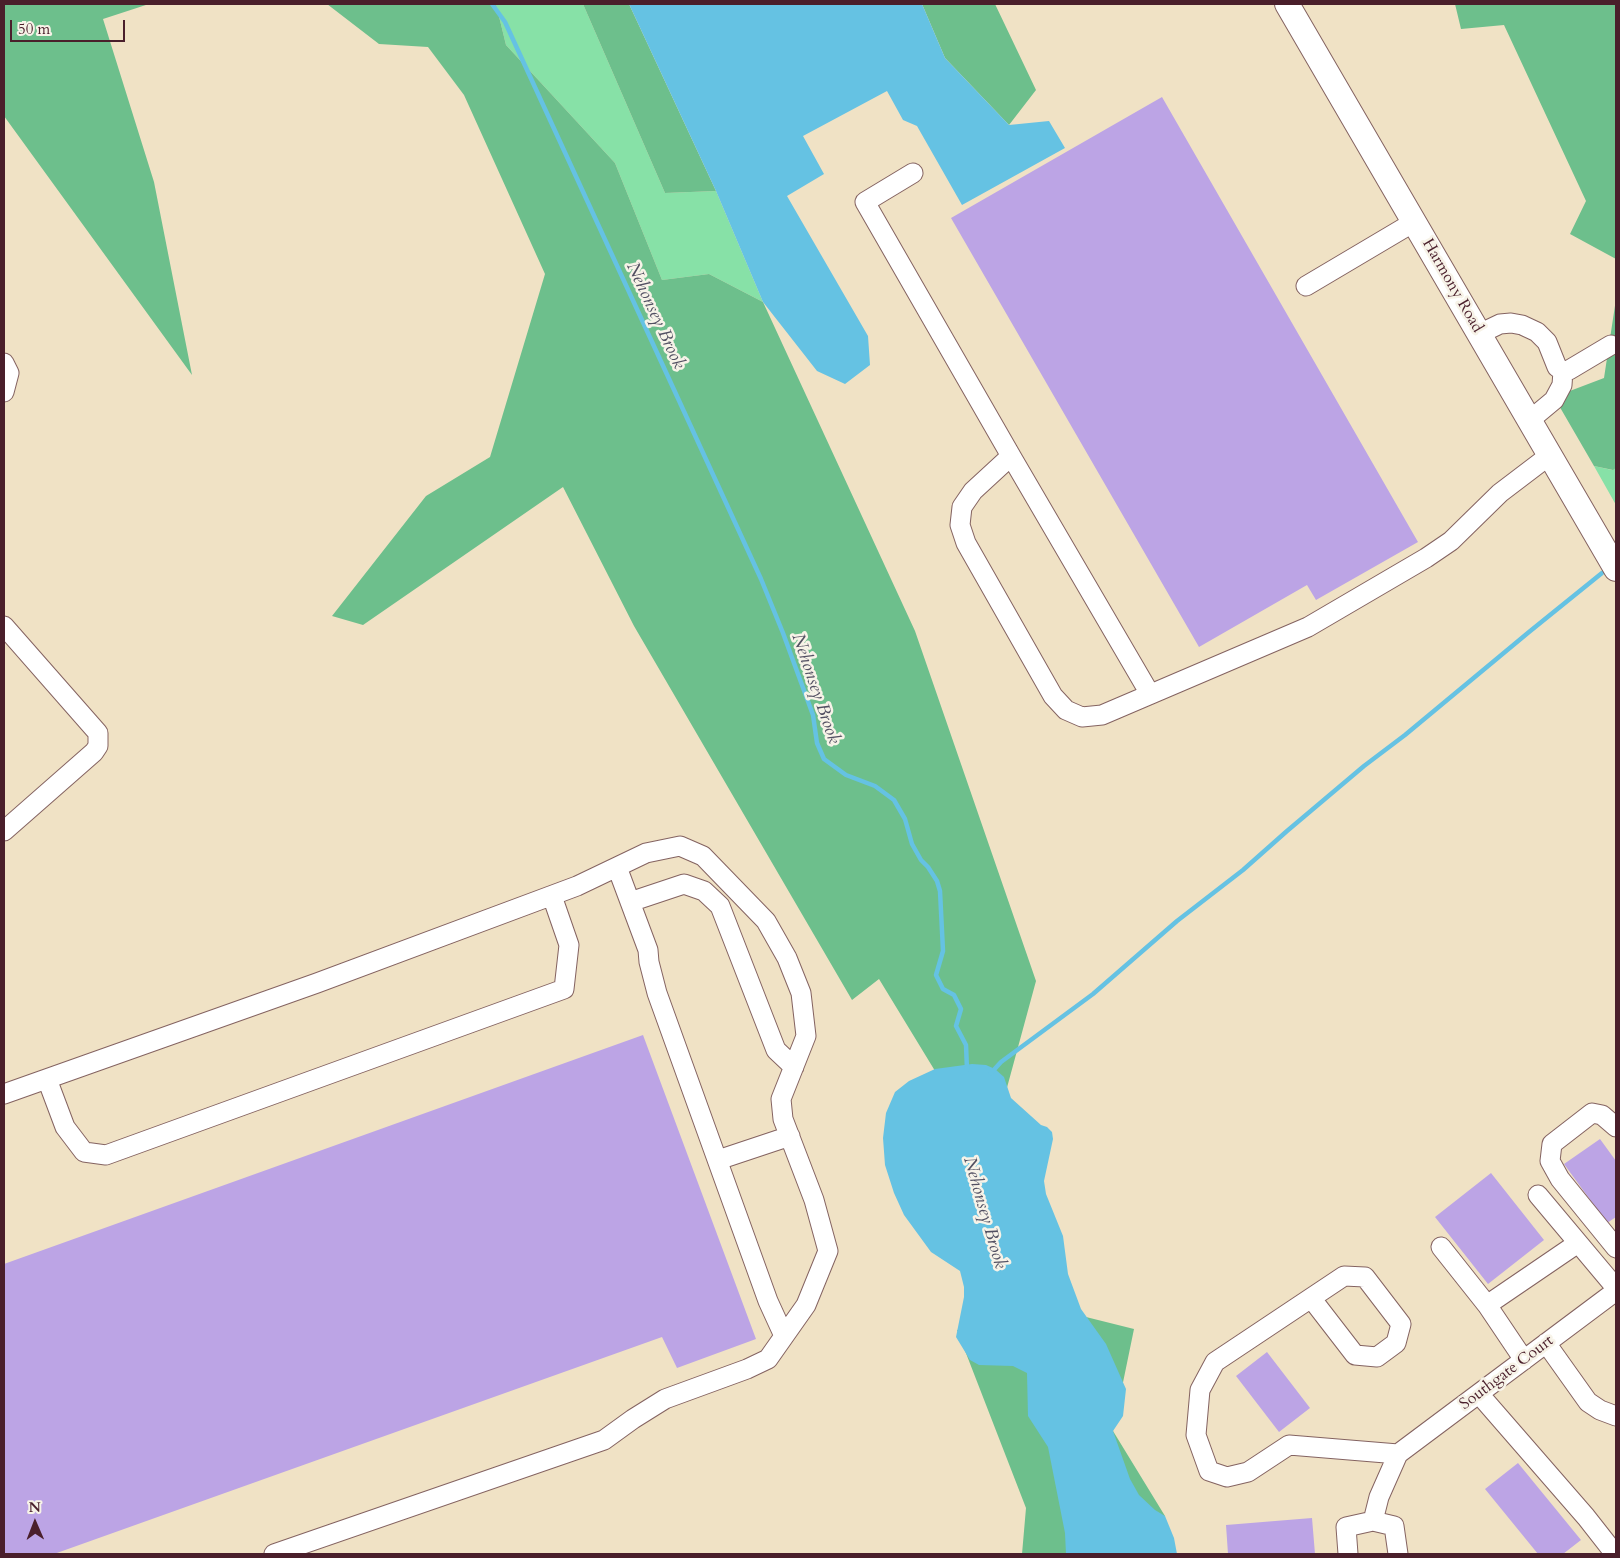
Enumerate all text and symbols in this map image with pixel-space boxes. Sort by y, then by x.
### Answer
scale bar [12,10,128,42]
text: 50 m [18,19,50,39]
street label: Harmony Road [1417,236,1487,336]
water label: Nehonsey Brook [621,259,689,373]
water label: Nehonsey Brook [786,631,844,747]
water label: Nehonsey Brook [958,1155,1010,1271]
street label: Southgate Court [1456,1332,1558,1414]
north arrow [10,1498,60,1548]
text: N [28,1498,41,1517]

